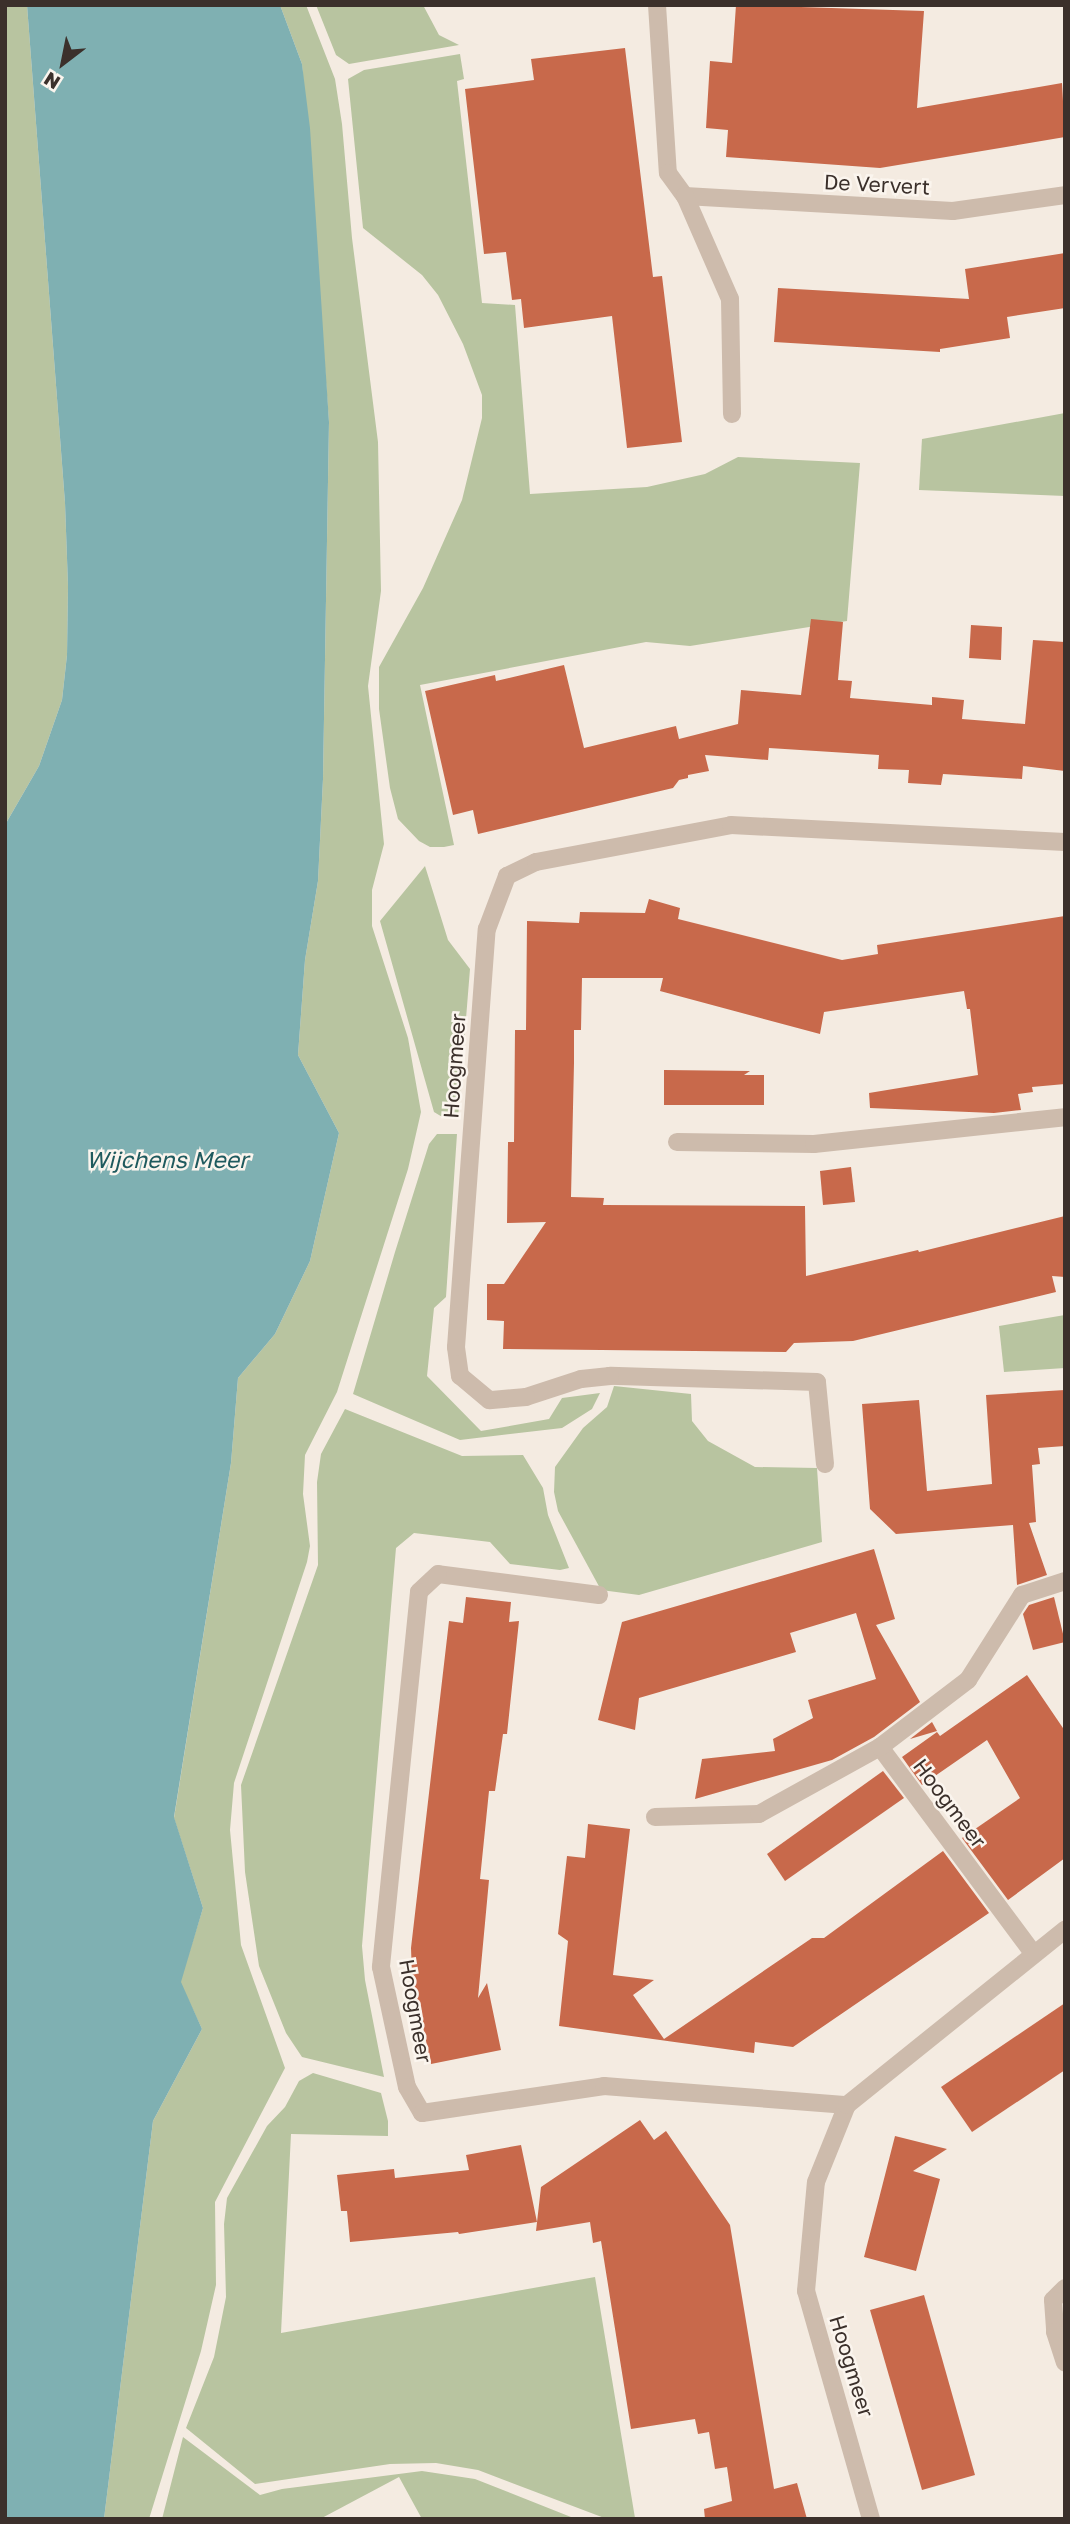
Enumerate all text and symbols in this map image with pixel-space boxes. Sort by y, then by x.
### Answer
north arrow [28,28,98,98]
text: N [39,68,64,95]
street label: De Ververt [823,169,931,199]
street label: Hoogmeer [438,1013,470,1119]
water label: Wijchens Meer [86,1145,248,1173]
street label: Hoogmeer [908,1753,992,1853]
street label: Hoogmeer [394,1957,438,2065]
street label: Hoogmeer [825,2312,879,2420]

